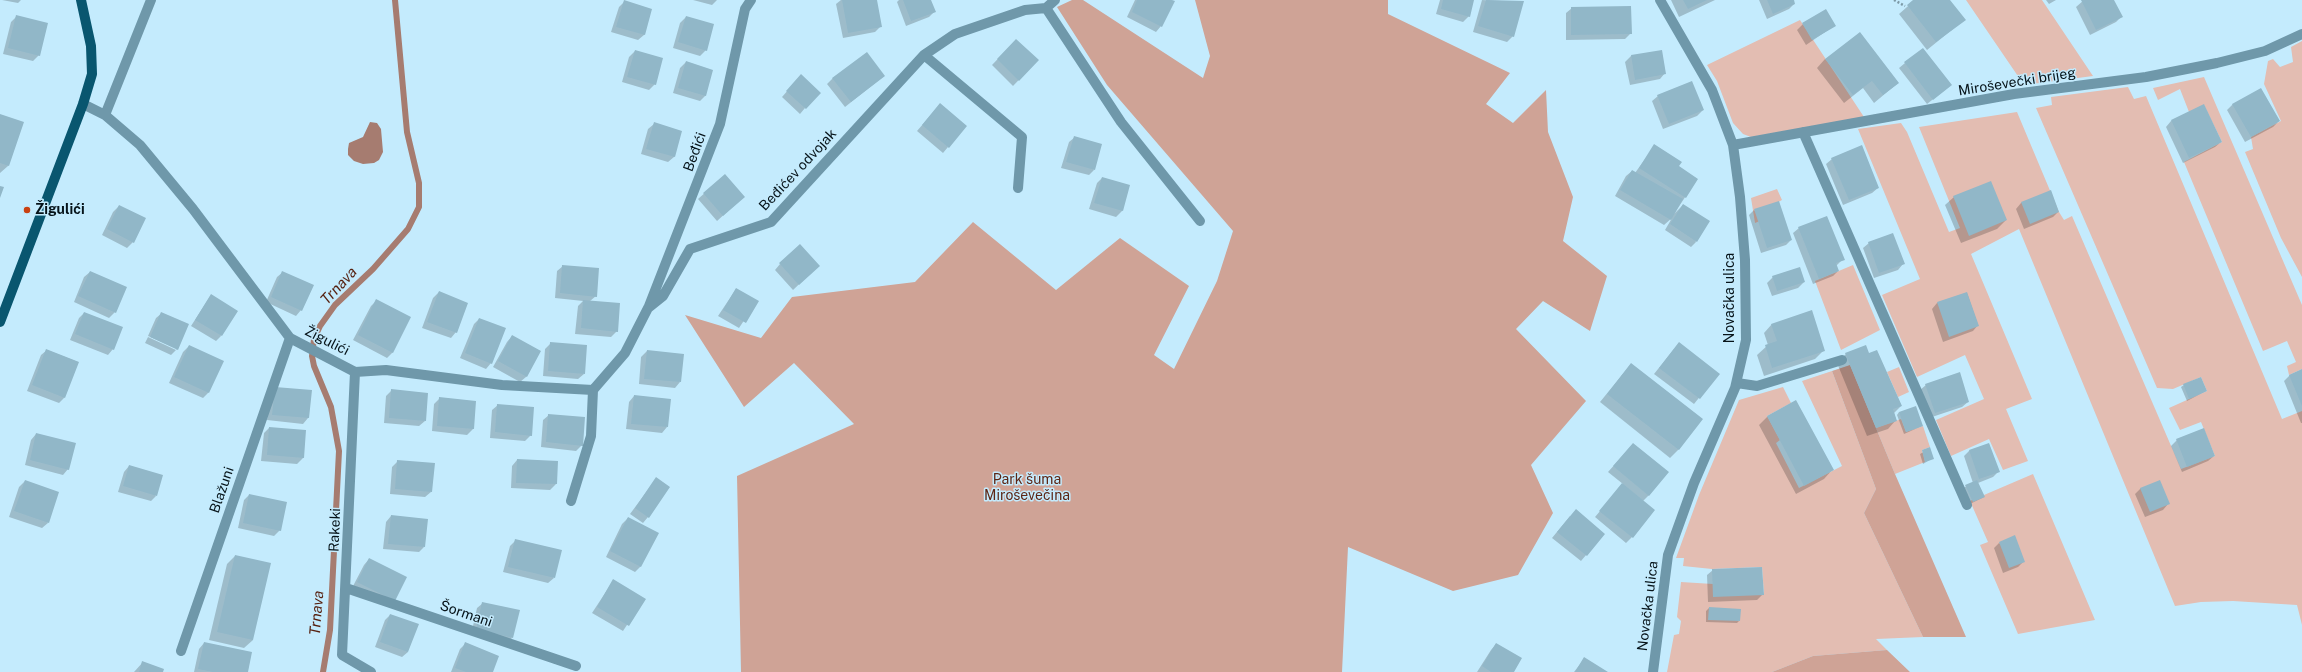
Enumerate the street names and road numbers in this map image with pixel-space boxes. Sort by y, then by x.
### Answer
street label: Miroševečki brijeg [1957,64,2077,100]
street label: Beđićev odvojak [756,126,840,214]
street label: Beđići [680,130,710,174]
street label: Novačka ulica [1722,253,1738,343]
street label: Žigulići [302,323,352,359]
street label: Blažuni [206,465,238,515]
street label: Rakeki [326,508,344,552]
street label: Novačka ulica [1634,560,1662,652]
street label: Šormani [438,597,494,631]

